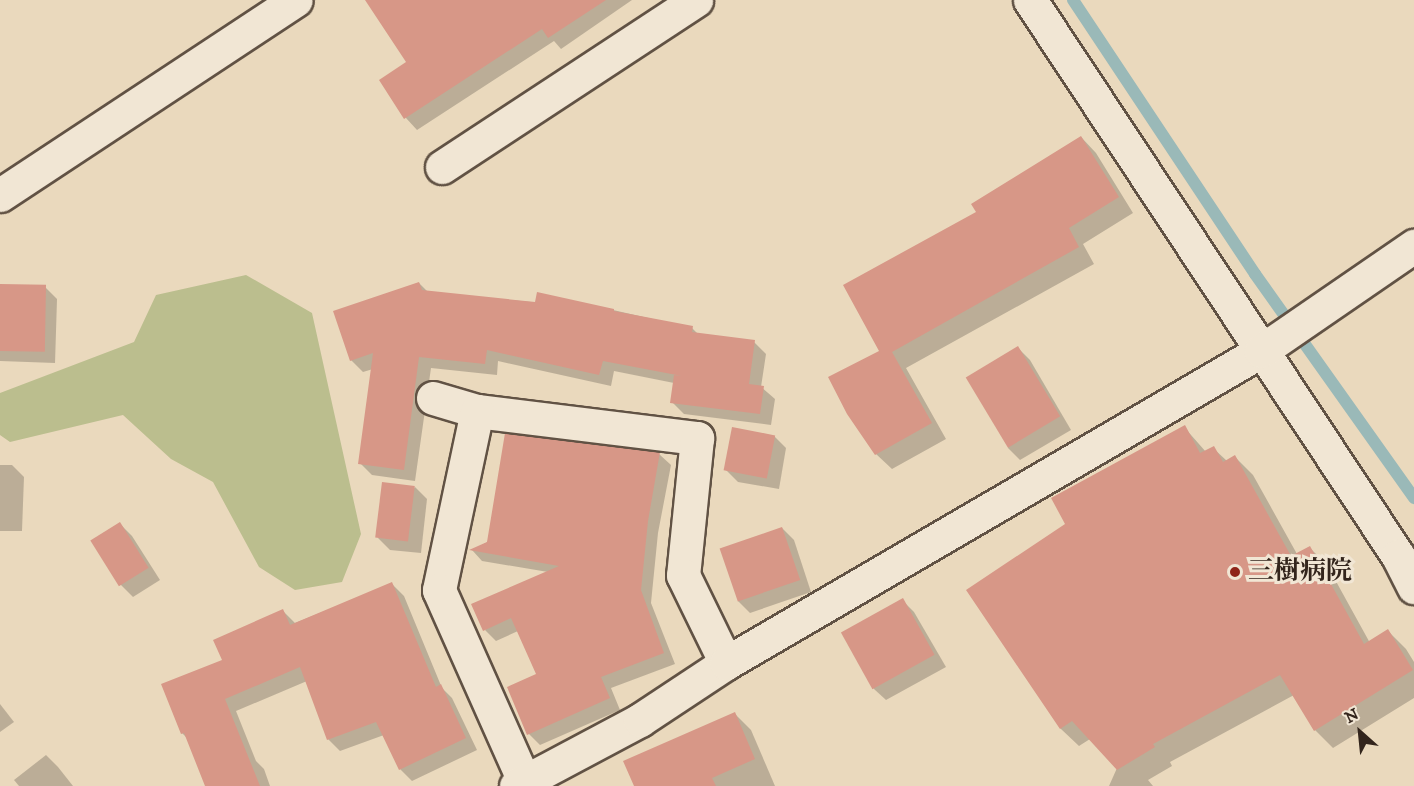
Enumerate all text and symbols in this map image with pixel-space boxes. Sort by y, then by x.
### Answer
place label: 三樹病院 [1248,556,1352,588]
marker: 三樹病院 [1226,563,1244,581]
north arrow [1330,702,1390,762]
text: N [1341,704,1362,728]

